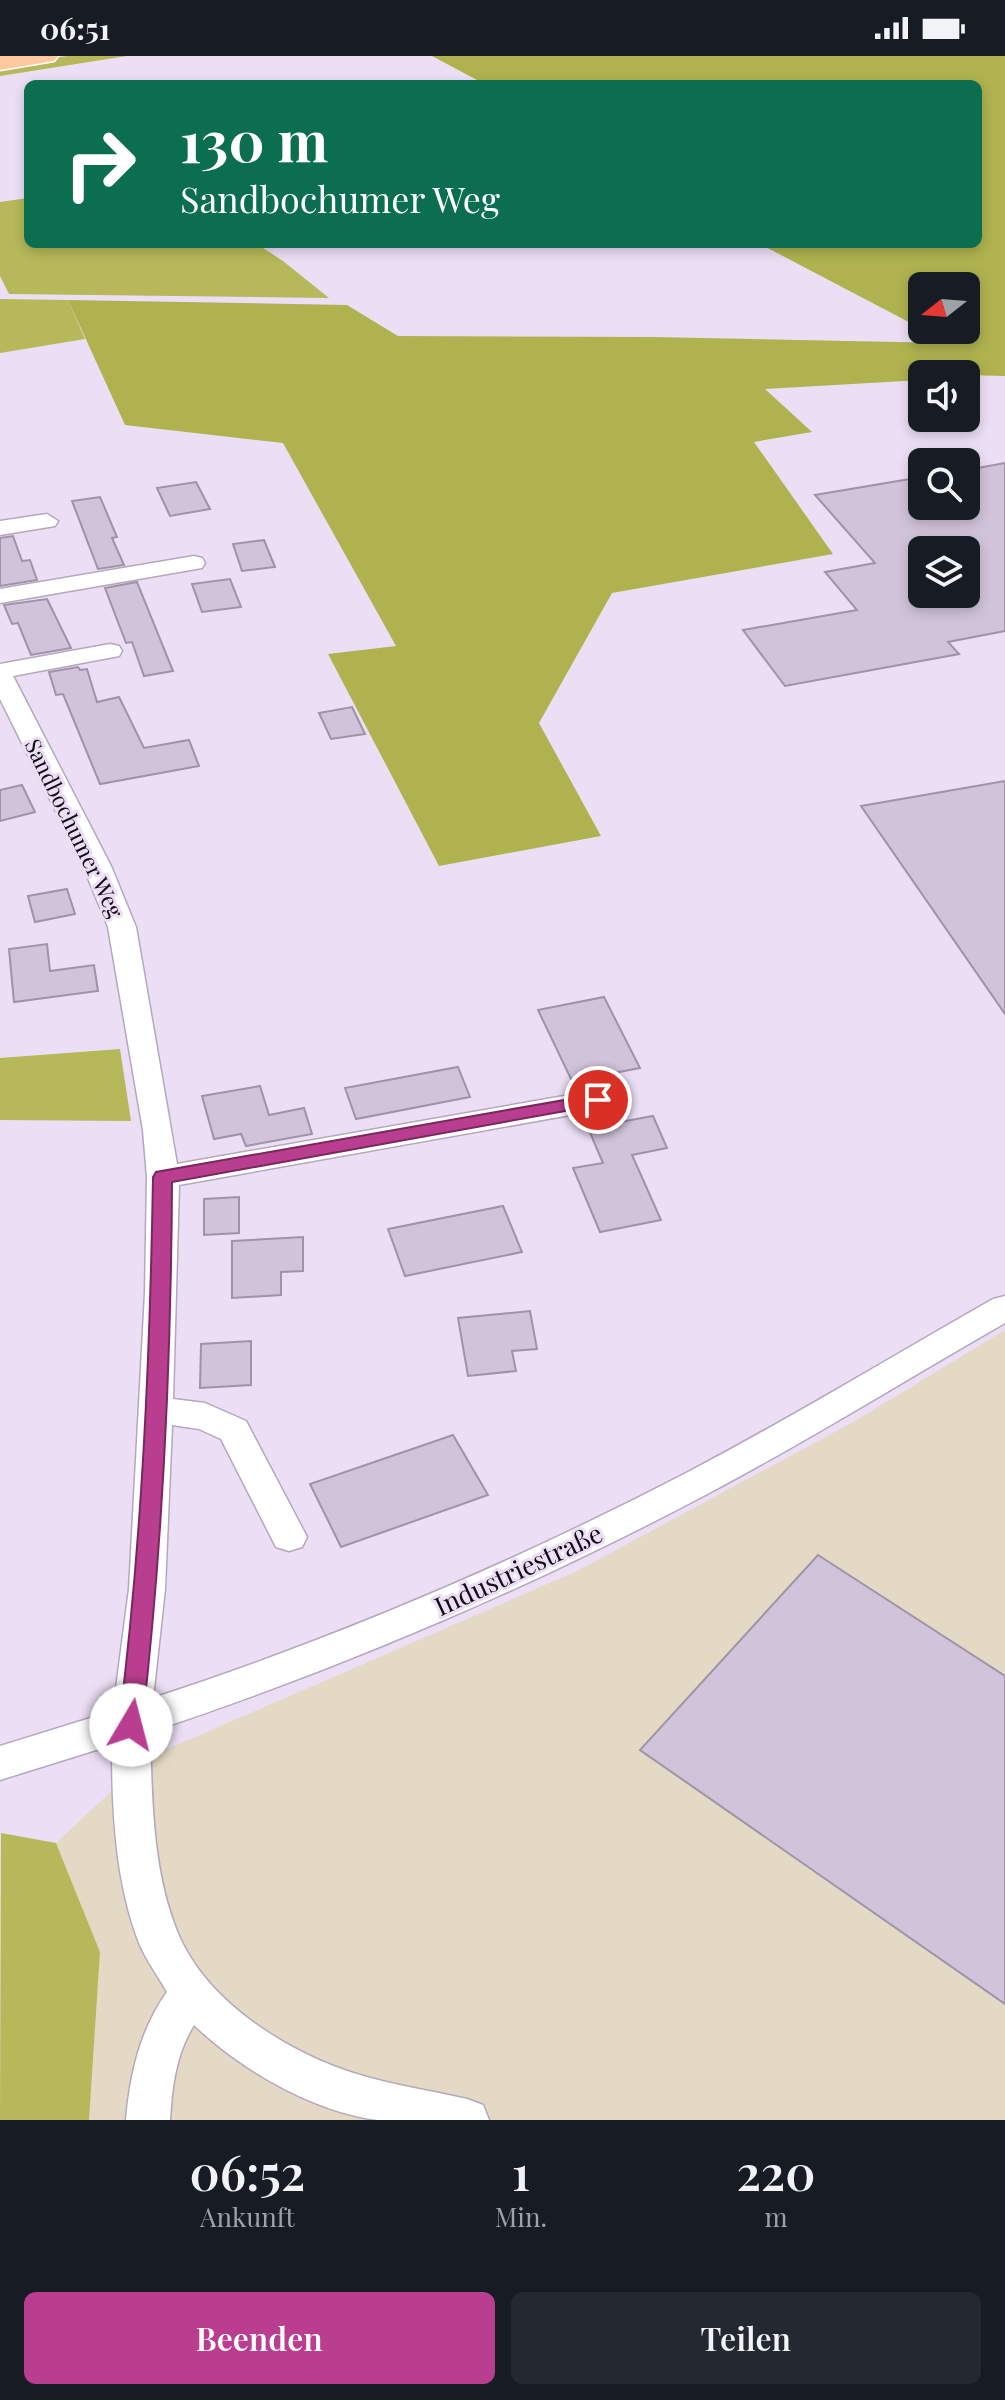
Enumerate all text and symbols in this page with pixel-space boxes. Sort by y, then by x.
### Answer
text: 06:51 [40,8,110,48]
text: 130 m [180,102,328,177]
icon: right [48,112,152,216]
text: Sandbochumer Weg [180,174,500,222]
north arrow [908,272,980,344]
map controls [908,272,980,608]
button: sound [908,360,980,432]
button: search [908,448,980,520]
button: layers [908,536,980,608]
street label: Sandbochumer Weg [19,734,131,923]
pin [564,1066,632,1134]
icon: arrive [576,1078,620,1122]
street label: Industriestraße [428,1515,608,1623]
position arrow [89,1683,173,1767]
text: 06:52 [189,2139,305,2203]
text: 1 [512,2139,530,2203]
text: 220 [736,2139,816,2203]
text: Ankunft [200,2199,295,2234]
text: Min. [495,2199,547,2234]
text: m [764,2199,788,2234]
button: Beenden [24,2292,495,2384]
button: Teilen [511,2292,981,2384]

